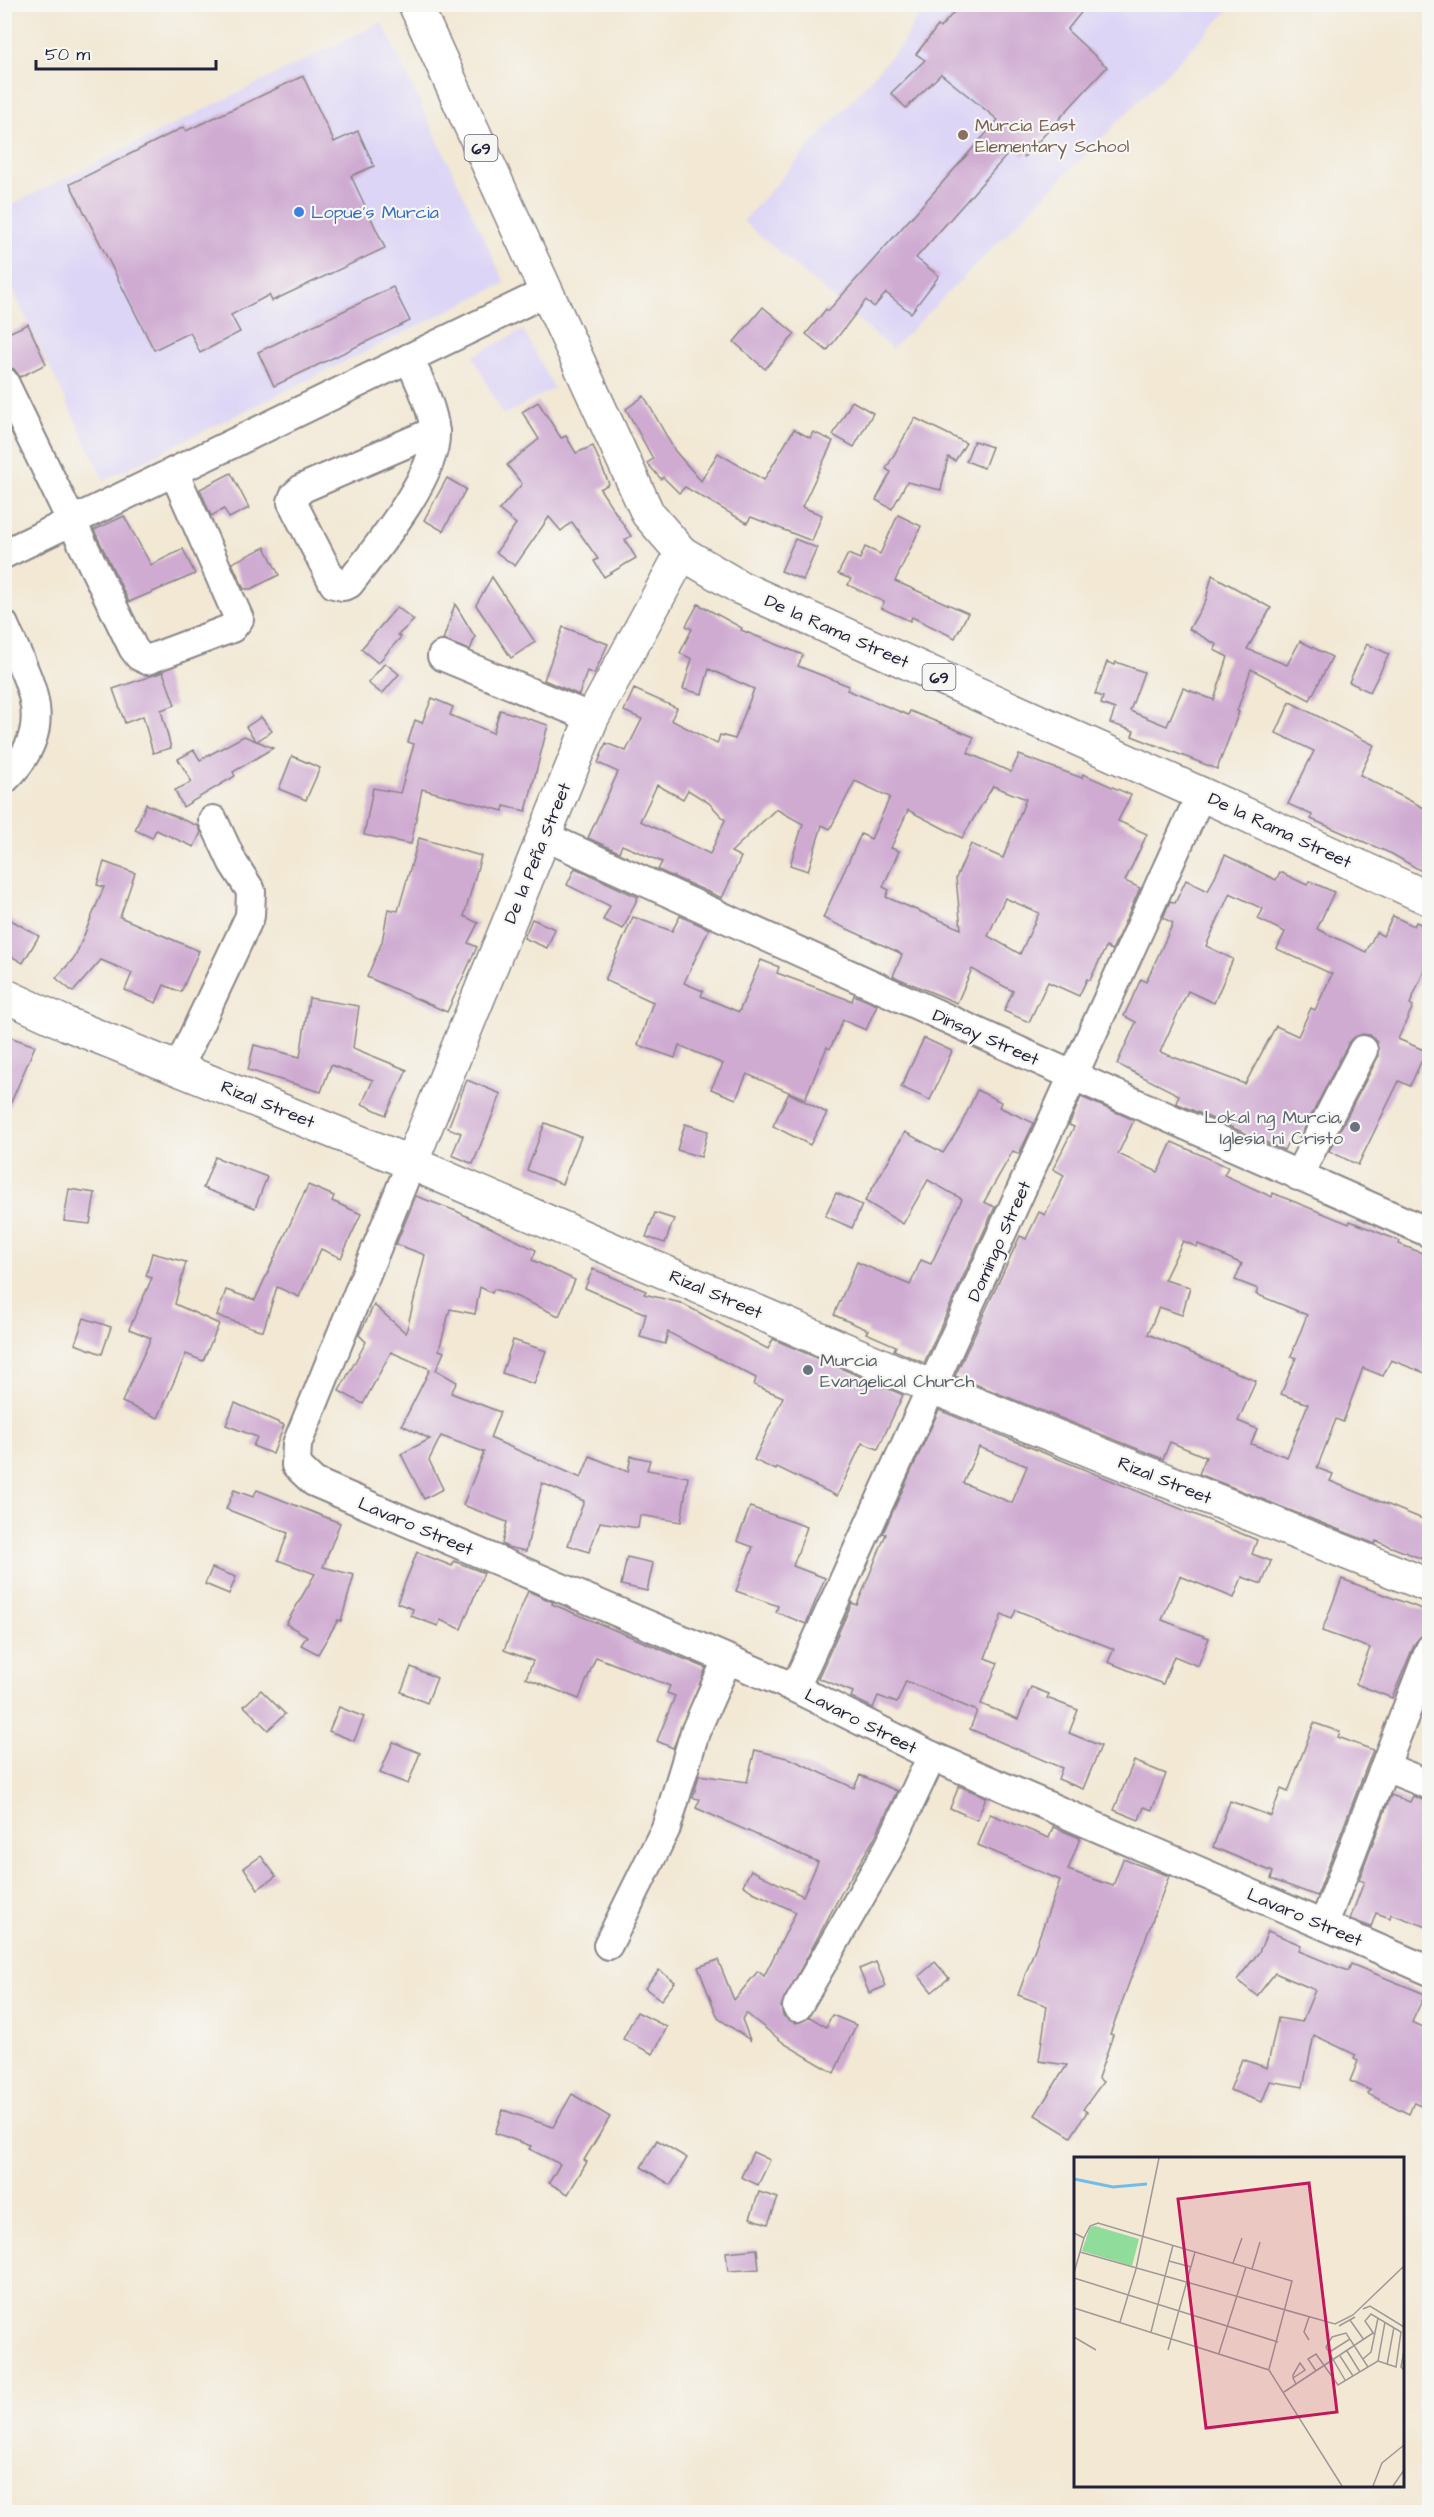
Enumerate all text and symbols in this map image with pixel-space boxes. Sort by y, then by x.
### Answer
scale bar [36,33,216,71]
text: 50 m [45,42,90,67]
place label: Murcia East Elementary School [975,113,1130,160]
marker: Murcia East Elementary School [956,128,970,142]
road number: 69 [464,135,498,161]
place label: Lopue's Murcia [311,200,439,225]
marker: Lopue's Murcia [292,205,306,219]
street label: De la Rama Street [761,588,914,675]
road number: 69 [922,664,956,690]
street label: De la Peña Street [498,778,577,927]
street label: De la Rama Street [1204,786,1356,875]
street label: Dinsay Street [928,1003,1044,1073]
street label: Rizal Street [217,1074,319,1135]
place label: Lokal ng Murcia, Iglesia ni Cristo [1204,1105,1343,1152]
marker: Lokal ng Murcia, Iglesia ni Cristo [1348,1120,1362,1134]
street label: Domingo Street [962,1176,1038,1306]
street label: Rizal Street [665,1264,767,1326]
place label: Murcia Evangelical Church [820,1348,974,1395]
marker: Murcia Evangelical Church [801,1363,815,1377]
street label: Rizal Street [1114,1450,1216,1511]
street label: Lavaro Street [354,1491,478,1562]
street label: Lavaro Street [800,1682,922,1761]
street label: Lavaro Street [1243,1882,1367,1953]
inset map [1074,2157,1404,2487]

